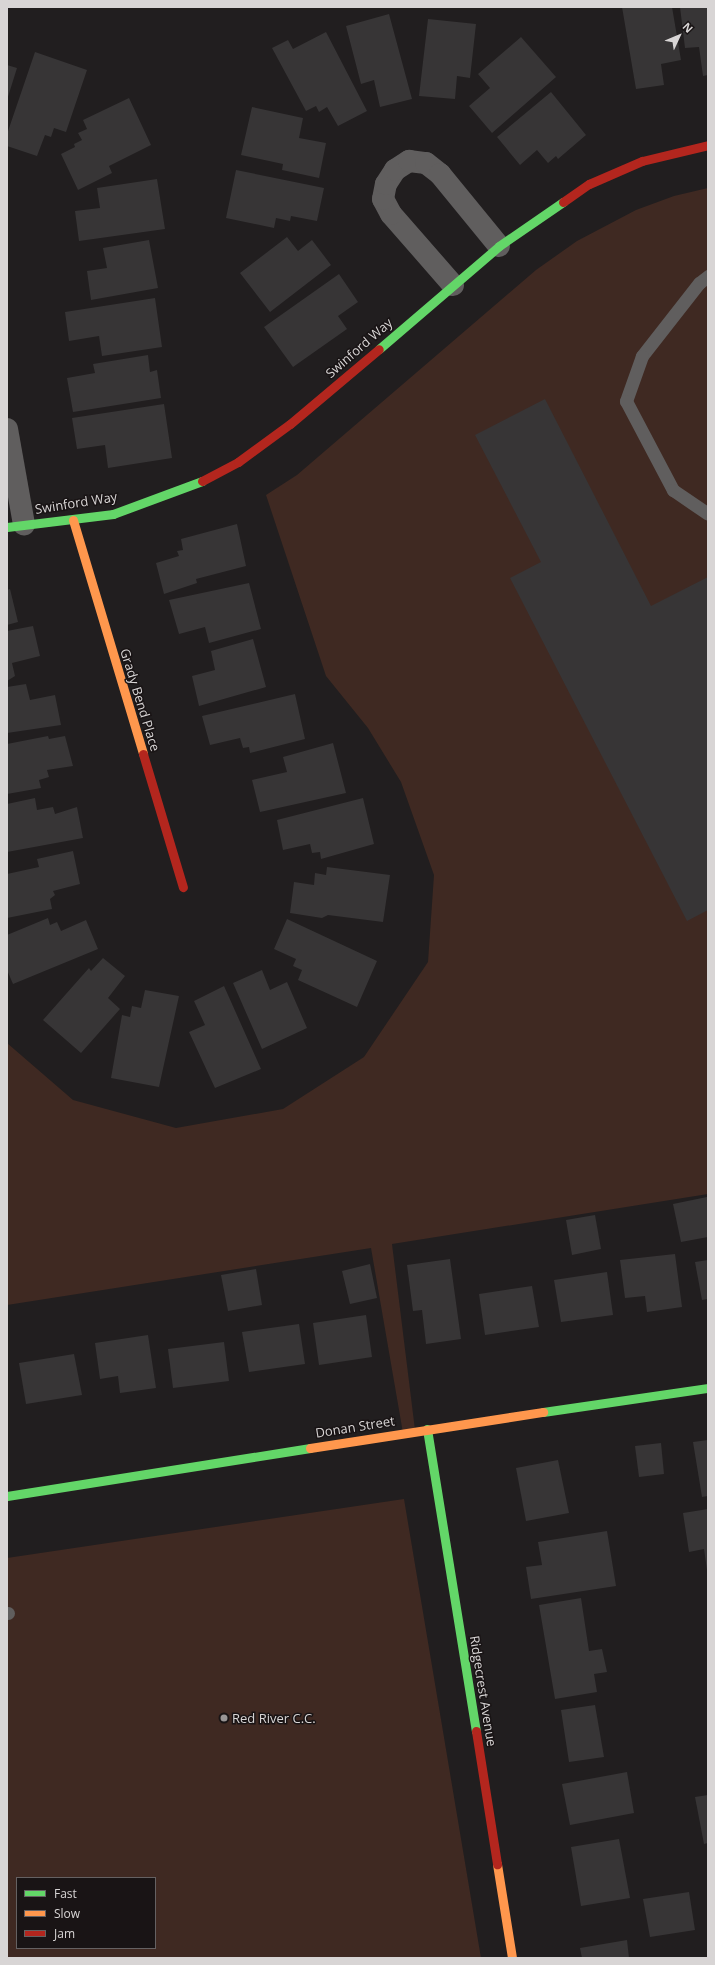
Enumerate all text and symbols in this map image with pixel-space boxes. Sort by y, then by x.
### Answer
north arrow [659,16,699,56]
text: N [679,19,696,36]
street label: Swinford Way [323,315,395,381]
street label: Swinford Way [34,489,118,517]
street label: Grady Bend Place [117,647,163,753]
street label: Donan Street [314,1413,396,1441]
street label: Ridgecrest Avenue [467,1635,499,1747]
place label: Red River C.C. [232,1710,316,1726]
marker: Red River C.C. [219,1713,229,1723]
legend [16,1877,156,1949]
text: Fast [54,1885,77,1902]
text: Slow [54,1905,80,1922]
text: Jam [54,1925,75,1942]

